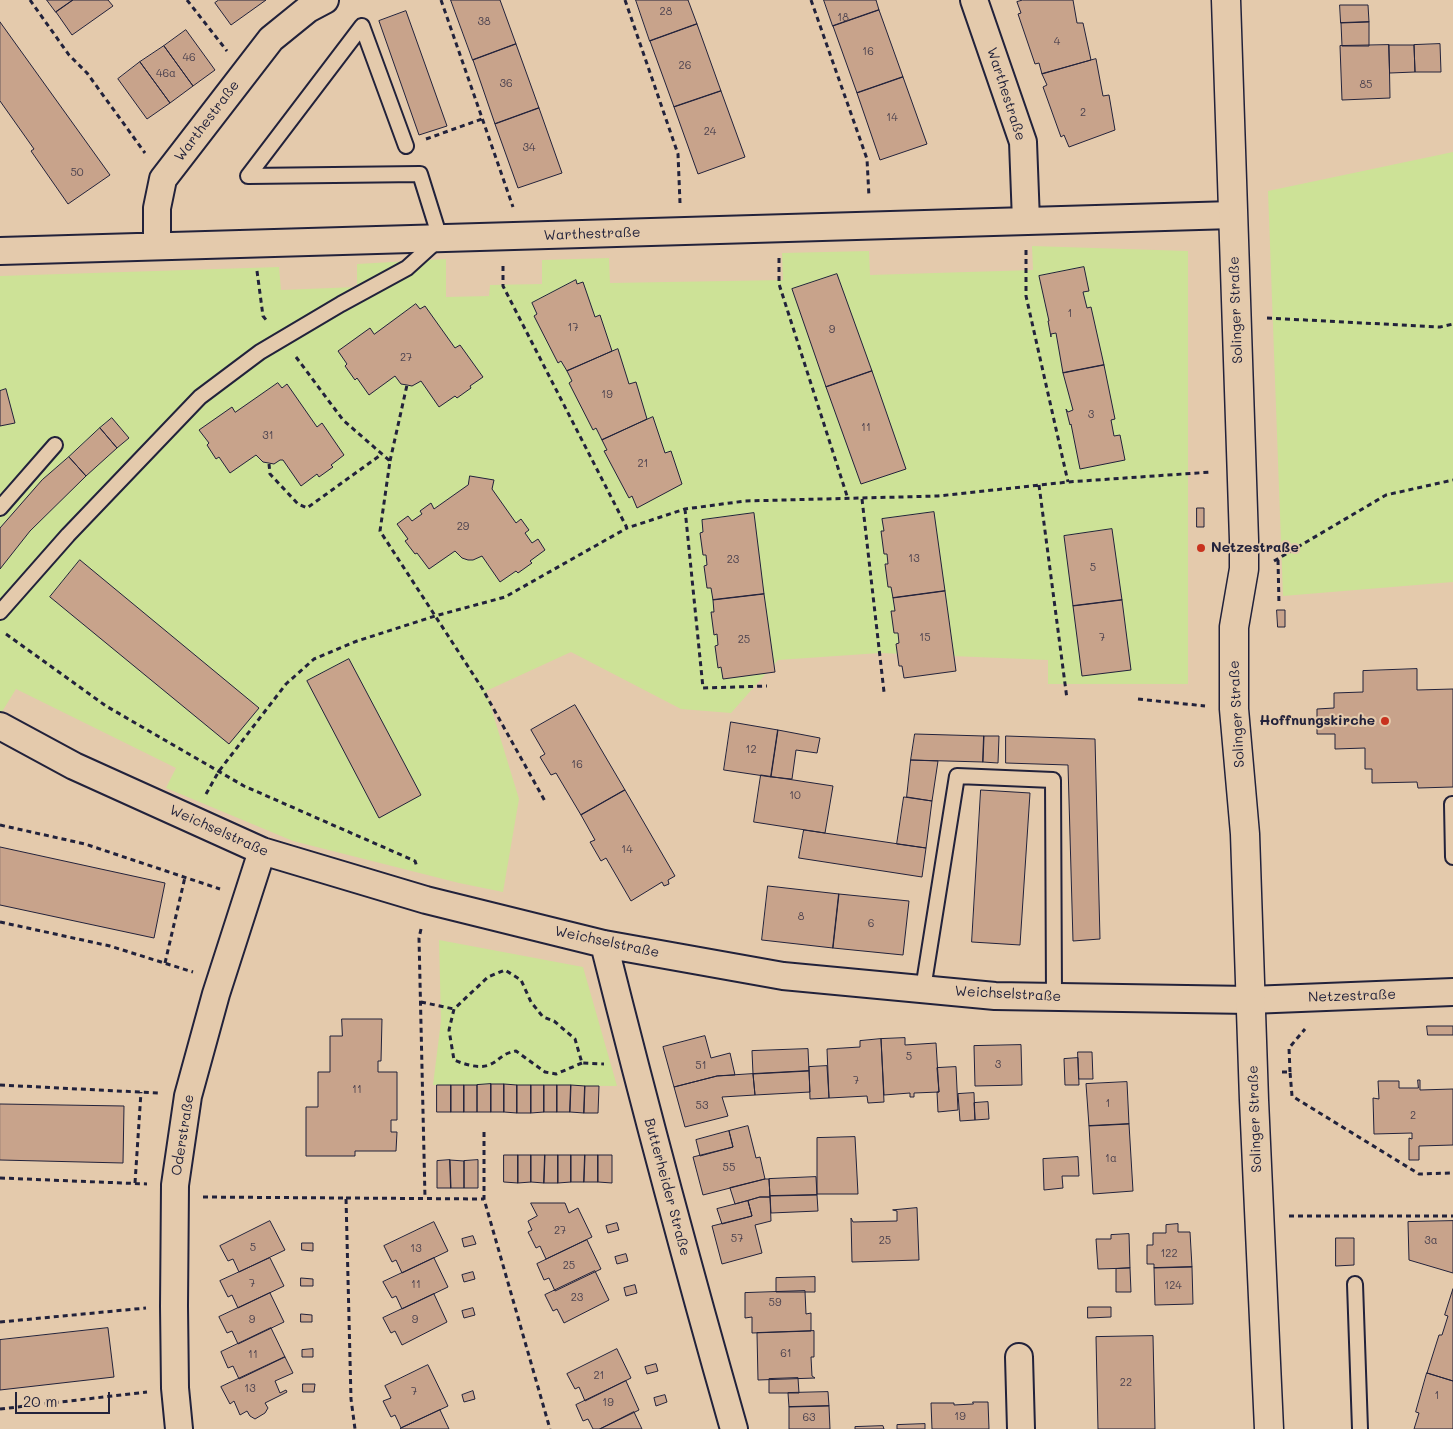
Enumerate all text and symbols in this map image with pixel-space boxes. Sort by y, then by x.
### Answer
house number: 28 [660,5,672,19]
house number: 18 [837,11,849,25]
house number: 38 [477,15,491,29]
house number: 4 [1054,35,1060,49]
house number: 16 [862,45,874,59]
street label: Warthestraße [983,45,1029,143]
house number: 46 [182,51,196,65]
house number: 26 [679,59,691,73]
house number: 46a [156,67,176,81]
street label: Warthestraße [171,77,243,165]
house number: 36 [499,77,513,91]
house number: 85 [1359,78,1373,92]
house number: 2 [1080,106,1086,120]
house number: 14 [886,111,898,125]
house number: 24 [704,125,716,139]
house number: 34 [523,141,535,155]
house number: 50 [70,166,84,180]
street label: Warthestraße [543,224,641,244]
street label: Solinger Straße [1226,256,1246,364]
house number: 1 [1068,307,1072,321]
house number: 17 [567,321,579,335]
house number: 9 [829,323,835,337]
house number: 27 [400,351,412,365]
house number: 19 [601,388,613,402]
house number: 3 [1088,408,1094,422]
house number: 11 [861,421,871,435]
house number: 31 [262,429,274,443]
house number: 21 [637,457,649,471]
house number: 29 [457,520,469,534]
place label: Netzestraße [1211,540,1299,556]
marker: Netzestraße [1195,542,1207,554]
house number: 13 [908,552,920,566]
house number: 23 [727,553,739,567]
house number: 5 [1090,561,1096,575]
house number: 15 [919,631,931,645]
house number: 7 [1099,631,1105,645]
house number: 25 [738,633,750,647]
street label: Solinger Straße [1226,660,1248,768]
place label: Hoffnungskirche [1259,713,1375,729]
marker: Hoffnungskirche [1379,715,1391,727]
house number: 12 [745,743,757,757]
house number: 16 [571,758,583,772]
house number: 10 [789,789,801,803]
street label: Weichselstraße [167,802,271,860]
house number: 14 [621,843,633,857]
house number: 8 [798,910,804,924]
house number: 6 [868,917,874,931]
street label: Weichselstraße [553,923,661,961]
street label: Weichselstraße [954,983,1062,1005]
street label: Netzestraße [1308,986,1396,1006]
house number: 5 [906,1050,912,1064]
house number: 3 [995,1058,1001,1072]
house number: 51 [695,1059,707,1073]
street label: Solinger Straße [1245,1065,1265,1173]
house number: 7 [853,1074,859,1088]
house number: 11 [352,1083,362,1097]
street label: Oderstraße [168,1093,198,1177]
house number: 1 [1106,1097,1110,1111]
house number: 53 [696,1099,708,1113]
house number: 2 [1410,1109,1416,1123]
street label: Butterheider Straße [641,1116,693,1258]
house number: 1a [1105,1152,1117,1166]
house number: 55 [723,1161,735,1175]
house number: 27 [554,1224,566,1238]
house number: 57 [731,1232,743,1246]
house number: 25 [879,1234,891,1248]
house number: 3a [1424,1234,1438,1248]
house number: 5 [250,1241,256,1255]
house number: 13 [410,1242,422,1256]
house number: 122 [1160,1247,1178,1261]
house number: 25 [563,1259,575,1273]
house number: 7 [249,1277,255,1291]
house number: 11 [411,1278,421,1292]
house number: 124 [1164,1279,1182,1293]
house number: 23 [571,1291,583,1305]
house number: 59 [769,1296,781,1310]
house number: 9 [249,1313,255,1327]
house number: 9 [412,1313,418,1327]
house number: 61 [780,1347,792,1361]
house number: 11 [248,1348,258,1362]
house number: 21 [593,1369,605,1383]
house number: 22 [1120,1376,1132,1390]
scale bar [18,1382,112,1414]
house number: 13 [244,1382,256,1396]
house number: 7 [411,1385,417,1399]
house number: 1 [1435,1389,1439,1403]
text: 20 m [23,1391,57,1411]
house number: 19 [602,1396,614,1410]
house number: 19 [954,1410,966,1424]
house number: 63 [802,1411,816,1425]

